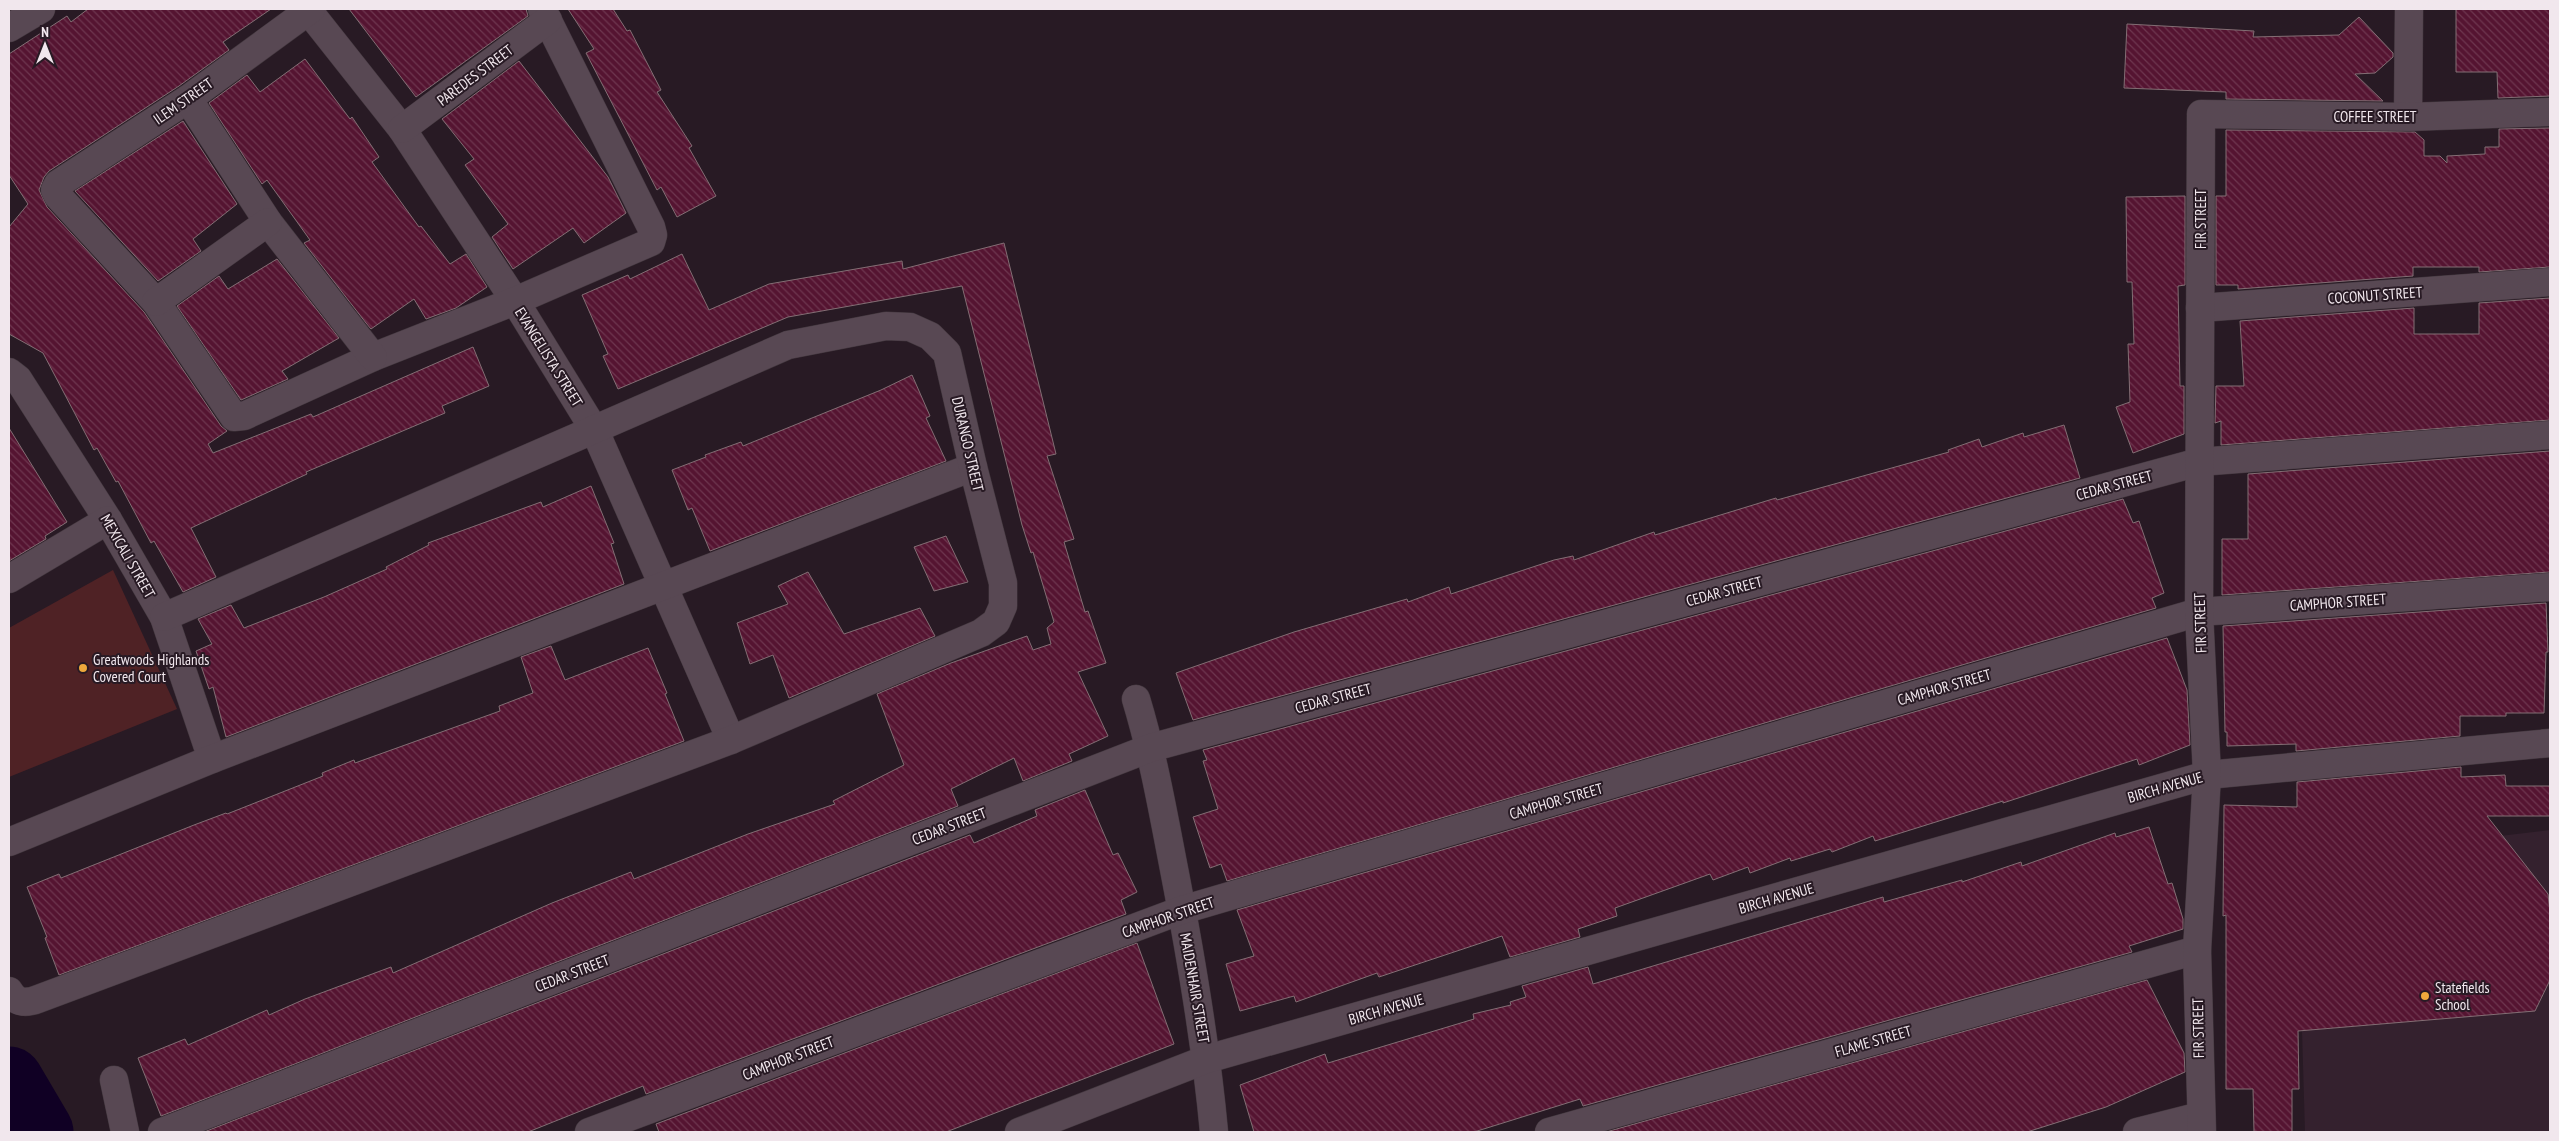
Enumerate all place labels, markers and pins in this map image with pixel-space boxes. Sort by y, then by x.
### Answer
place label: Greatwoods Highlands Covered Court [93,650,209,686]
marker: Greatwoods Highlands Covered Court [77,662,89,674]
place label: Statefields School [2435,978,2490,1014]
marker: Statefields School [2419,990,2431,1002]

